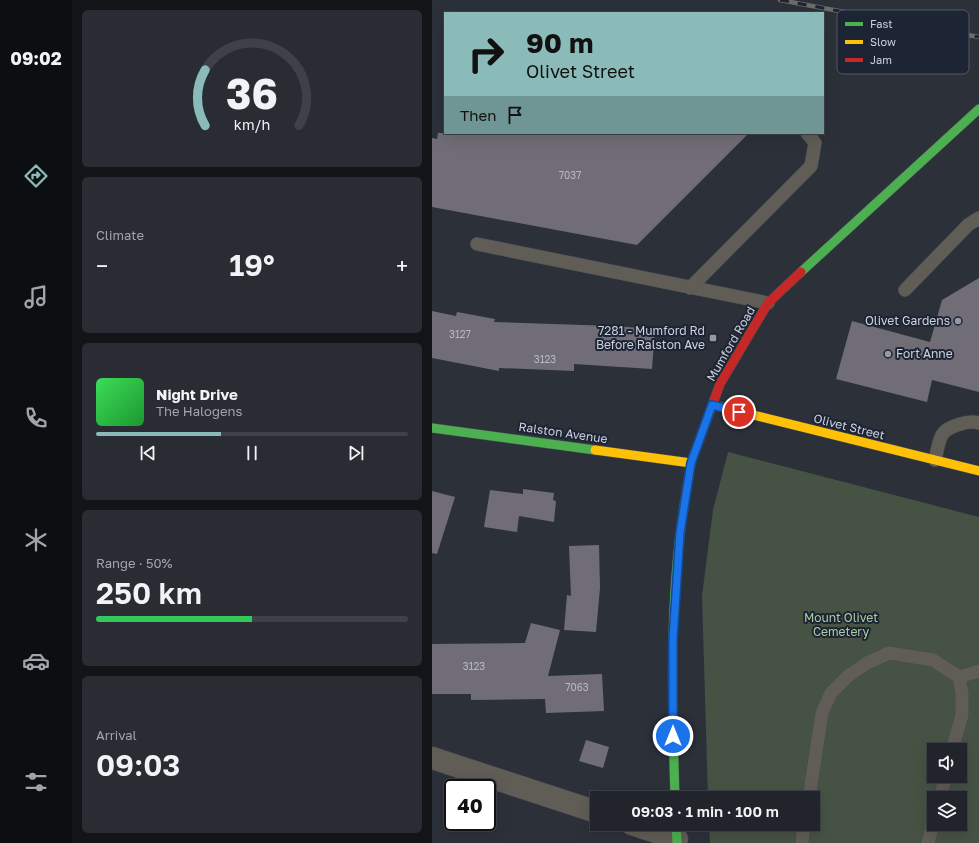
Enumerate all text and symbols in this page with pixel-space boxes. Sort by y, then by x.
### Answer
legend [837,10,969,74]
text: Fast [870,17,893,30]
text: 90 m [526,26,593,59]
icon: right [460,28,512,80]
text: Slow [870,35,896,48]
text: 09:02 [10,47,62,69]
text: Jam [870,53,892,66]
text: Olivet Street [526,60,635,82]
text: 36 [226,68,278,118]
icon: arrive [504,104,526,126]
text: Then [460,106,496,124]
text: km/h [234,116,270,133]
icon: directions [22,162,50,190]
house number: 7037 [559,169,581,181]
text: Climate [96,227,144,243]
text: 19° [229,247,275,283]
text: − [96,252,108,279]
text: + [396,252,408,279]
icon: music [22,283,50,311]
street label: Mumford Road [703,304,758,384]
place label: Olivet Gardens [865,313,950,328]
marker: Olivet Gardens [953,316,963,326]
place label: 7281 - Mumford Rd Before Ralston Ave [596,323,705,352]
house number: 3127 [449,328,471,340]
marker: 7281 - Mumford Rd Before Ralston Ave [708,333,718,343]
place label: Fort Anne [896,346,953,361]
marker: Fort Anne [883,349,893,359]
house number: 3123 [534,353,556,365]
text: Night Drive [156,385,238,403]
pin [722,395,756,429]
icon: arrive [728,401,750,423]
text: The Halogens [156,403,242,419]
icon: phone [22,404,50,432]
street label: Olivet Street [812,410,886,443]
street label: Ralston Avenue [518,419,609,446]
icon: previous [137,442,159,464]
icon: pause [241,442,263,464]
icon: next [345,442,367,464]
icon: climate [22,526,50,554]
text: Range · 50% [96,555,173,571]
text: 250 km [96,575,202,611]
park label: Mount Olivet Cemetery [804,610,878,639]
icon: car [22,647,50,675]
house number: 3123 [463,660,485,672]
house number: 7063 [565,681,589,693]
position arrow [652,715,694,757]
text: Arrival [96,727,137,743]
map controls [927,743,967,831]
button: sound [927,743,967,783]
text: 09:03 [96,747,180,783]
icon: filters [22,768,50,796]
speed limit sign: 40 [444,779,496,831]
button: layers [927,791,967,831]
text: 09:03 · 1 min · 100 m [631,802,779,820]

